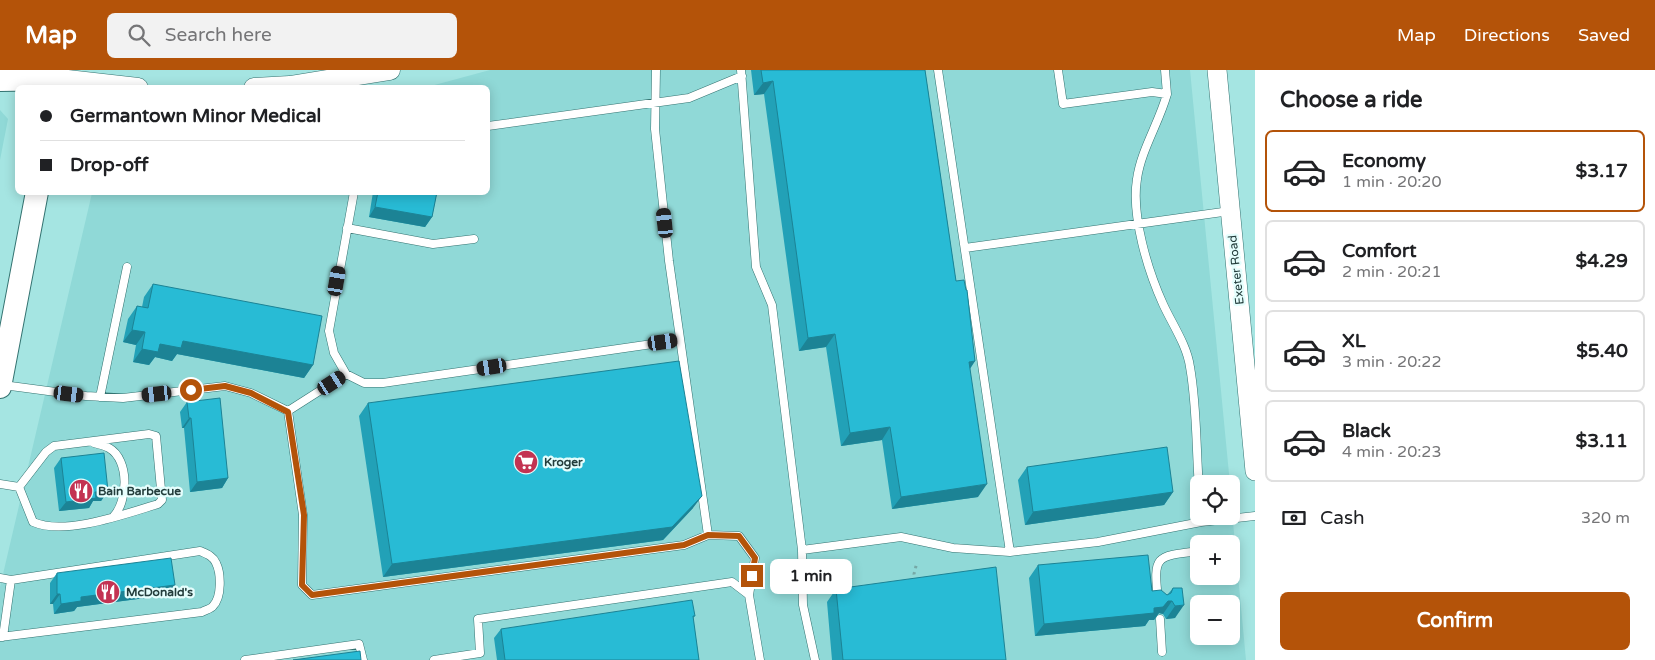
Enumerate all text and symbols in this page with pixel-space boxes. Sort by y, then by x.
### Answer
search box [107,13,457,58]
text: Map [25,21,77,50]
icon: search [125,21,153,49]
text: Search here [165,24,272,46]
text: Map [1397,24,1436,46]
text: Directions [1464,24,1550,46]
text: Saved [1578,24,1630,46]
text: Choose a ride [1280,87,1423,113]
text: Germantown Minor Medical [70,105,321,127]
icon: car [1282,149,1327,194]
text: Economy [1342,150,1426,172]
text: Drop-off [70,154,149,176]
text: $3.17 [1576,160,1628,182]
text: 1 min · 20:20 [1342,172,1441,192]
car [655,207,674,239]
street label: Exeter Road [1225,234,1247,306]
icon: car [1282,239,1327,284]
text: Comfort [1342,240,1416,262]
text: $4.29 [1576,250,1628,272]
text: 2 min · 20:21 [1342,262,1441,282]
car [327,265,346,297]
icon: car [1282,329,1327,374]
text: XL [1342,330,1366,352]
car [647,332,678,352]
text: $5.40 [1576,340,1628,362]
text: 3 min · 20:22 [1342,352,1441,372]
car [476,357,507,377]
car [315,369,348,397]
route start [180,379,202,401]
car [53,385,84,403]
car [141,385,172,403]
icon: car [1282,419,1327,464]
text: Black [1342,420,1391,442]
text: $3.11 [1576,430,1628,452]
text: 4 min · 20:23 [1342,442,1441,462]
supermarket icon: Kroger [513,449,539,475]
place label: Kroger [544,455,583,470]
map controls [1190,475,1240,645]
button: locate [1190,475,1240,525]
restaurant icon: Bain Barbecue [68,478,94,504]
place label: Bain Barbecue [98,484,181,498]
icon: cash [1280,504,1308,532]
text: Cash [1320,507,1365,529]
text: 320 m [1581,508,1630,528]
button: + [1190,535,1240,585]
callout: 1 min [770,558,852,594]
route end [741,565,763,587]
text: 1 min [790,566,832,586]
restaurant icon: McDonald's [95,579,121,605]
place label: McDonald's [126,585,193,599]
button: Confirm [1280,592,1630,650]
button: − [1190,595,1240,645]

